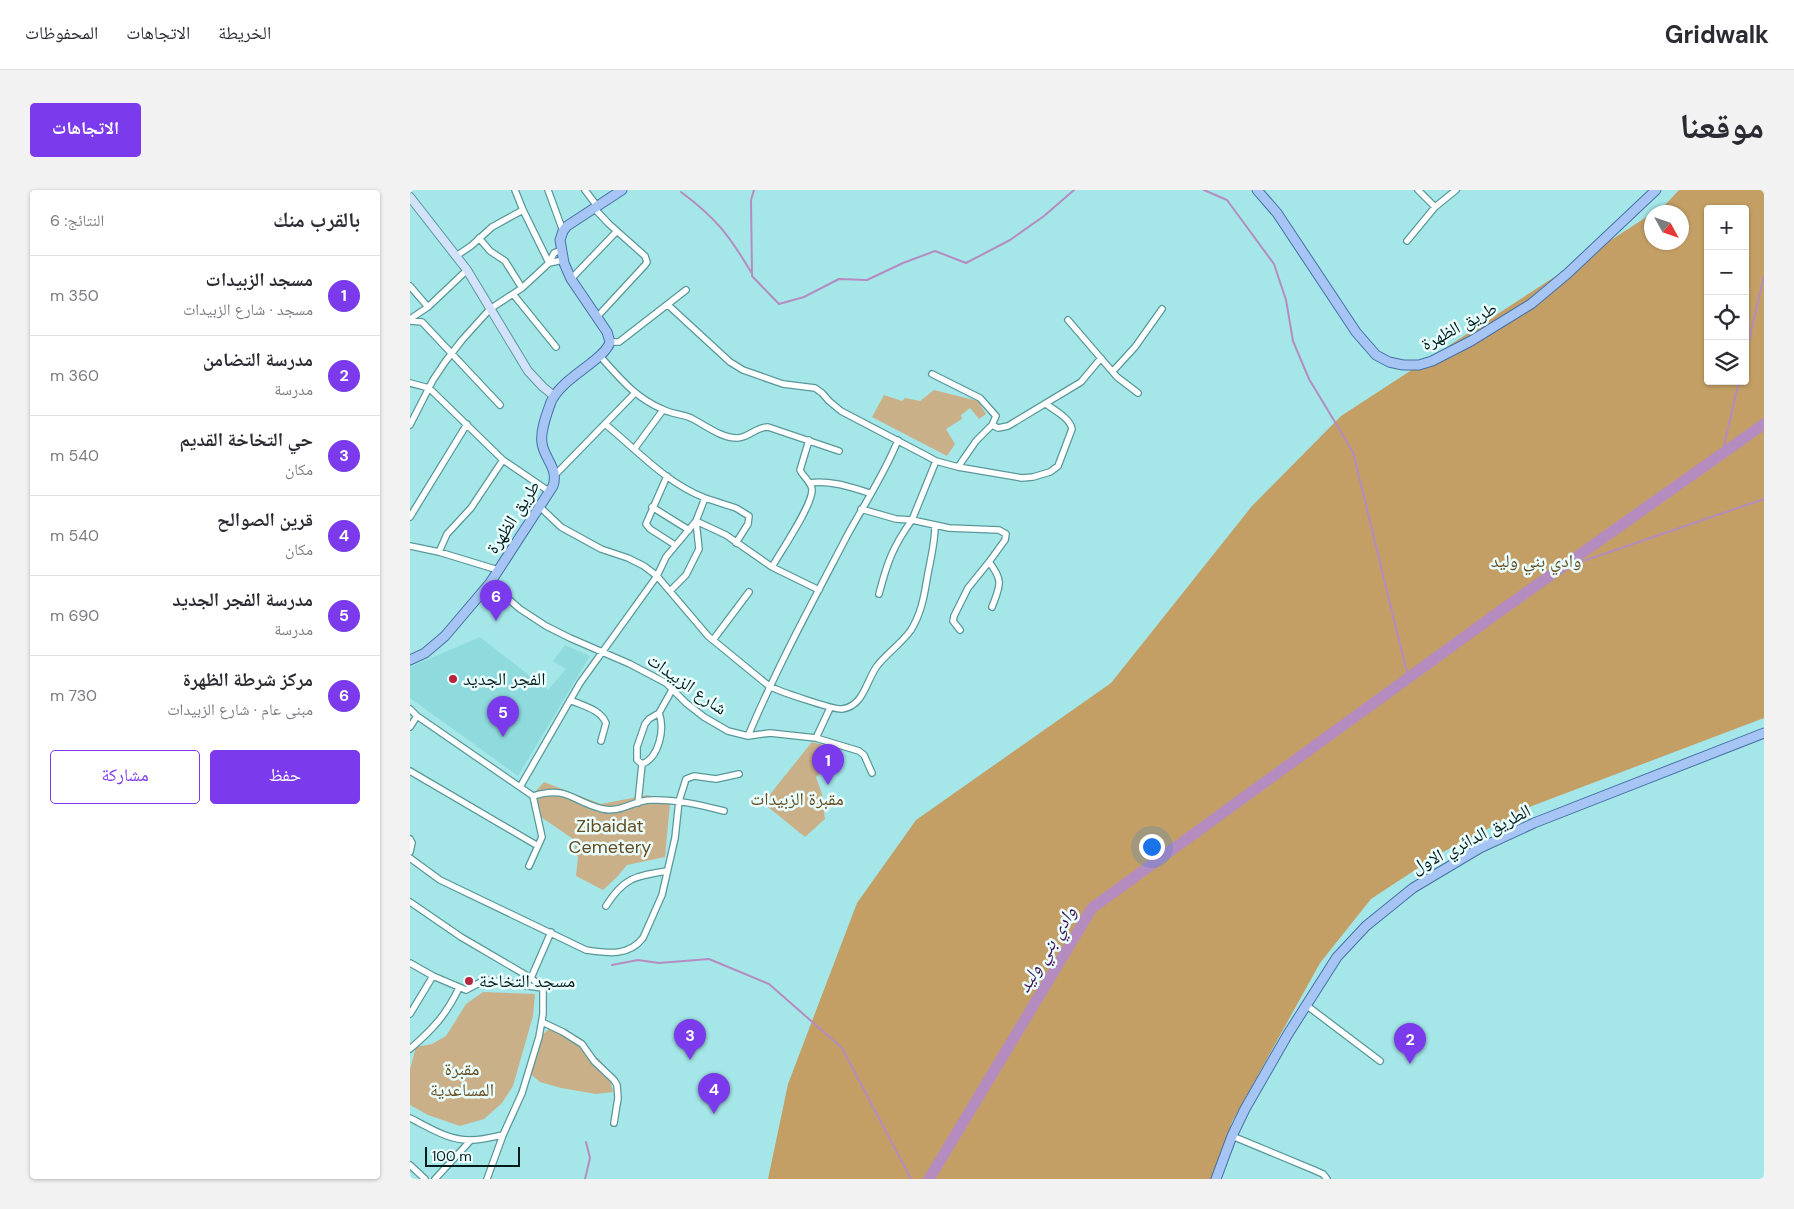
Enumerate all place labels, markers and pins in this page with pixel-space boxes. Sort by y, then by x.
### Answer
pin: 6 [480,580,512,621]
place label: الفجر الجديد [463,667,545,691]
marker: الفجر الجديد [447,673,459,685]
pin: 5 [487,696,519,737]
pin: 1 [812,744,844,785]
place label: مسجد التخاخة [479,969,575,993]
marker: مسجد التخاخة [463,975,475,987]
pin: 3 [674,1019,706,1060]
pin: 2 [1394,1023,1426,1064]
pin: 4 [698,1073,730,1114]

